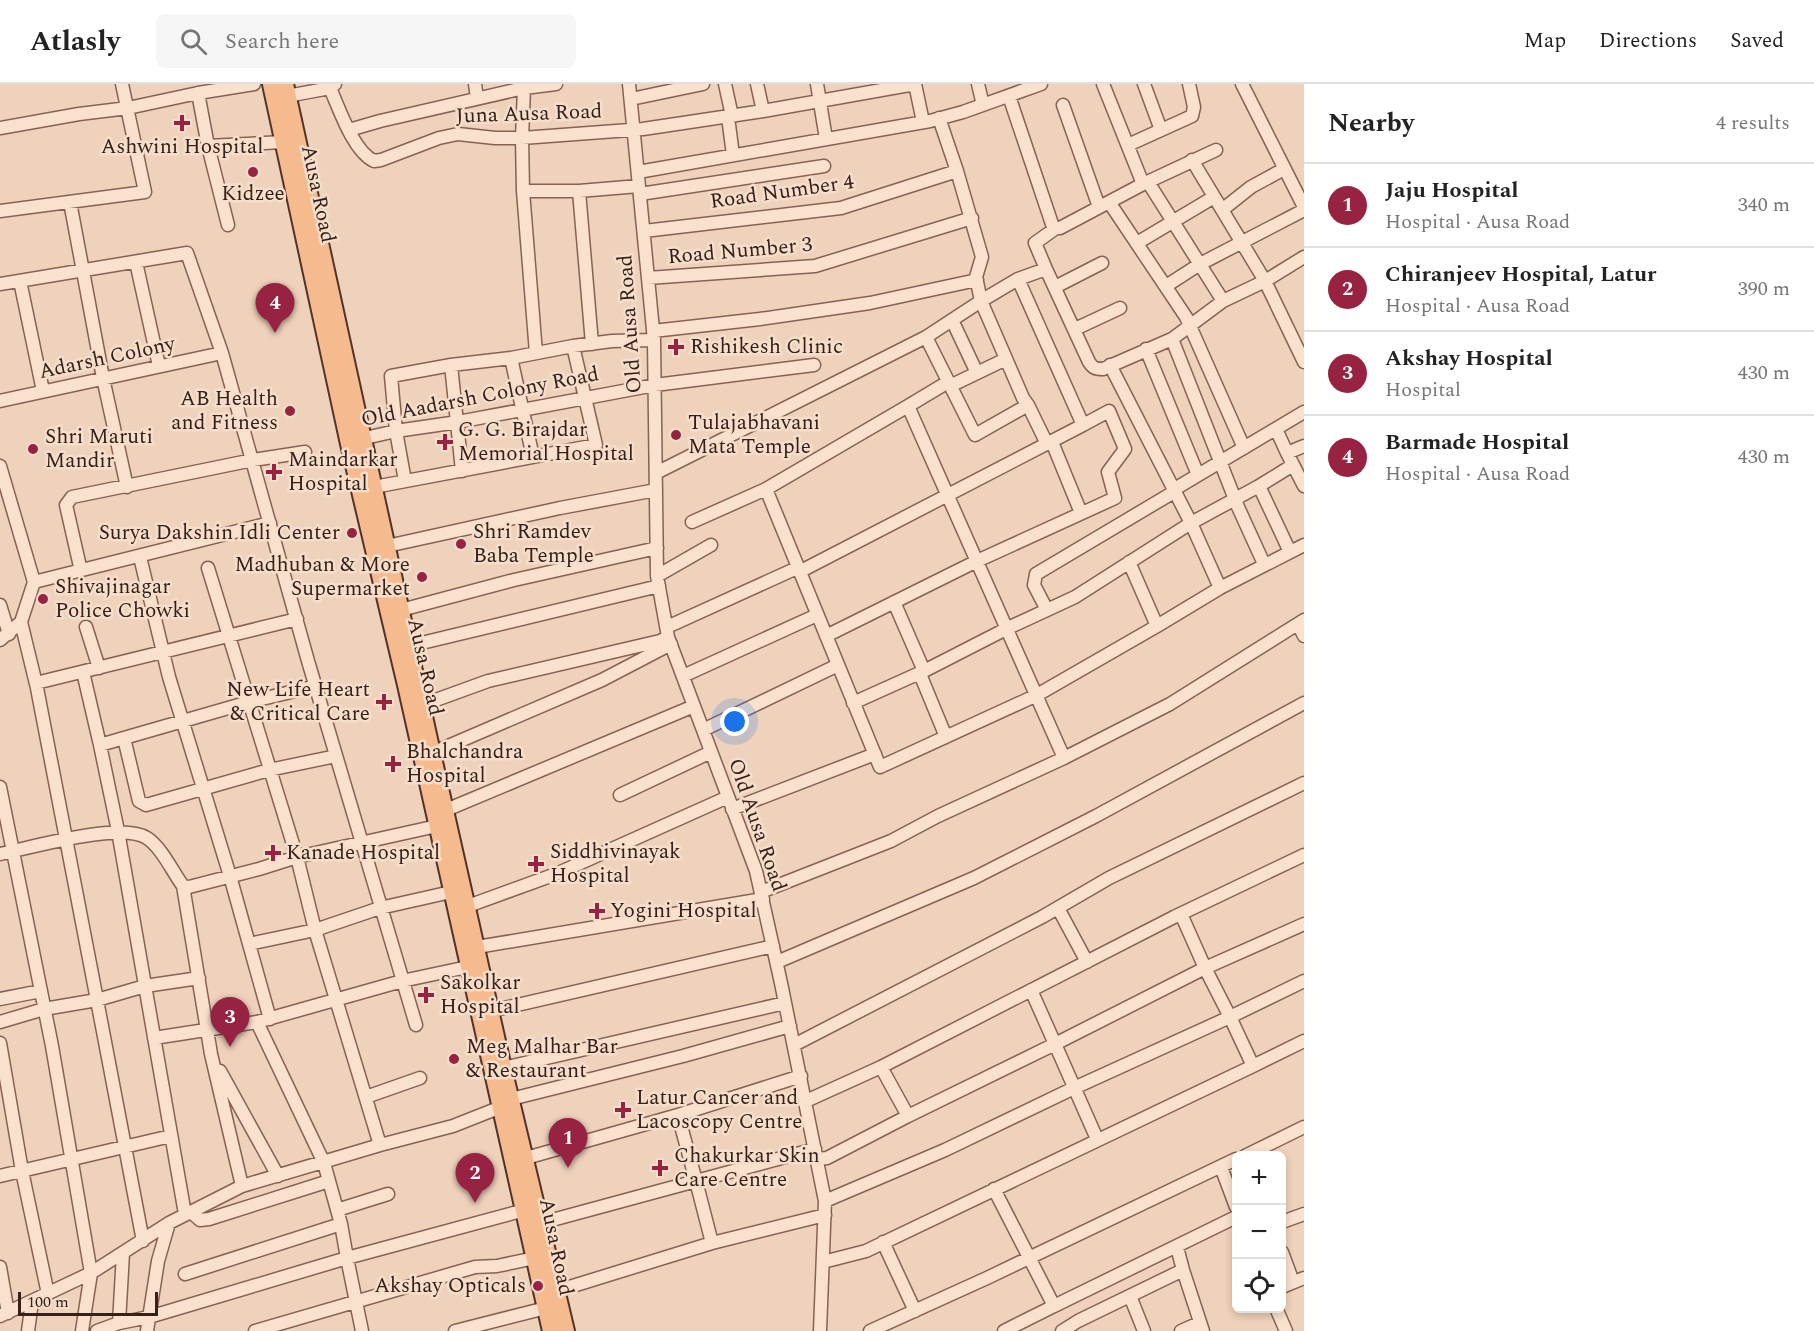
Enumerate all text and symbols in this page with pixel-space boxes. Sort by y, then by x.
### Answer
search box [156,14,576,68]
text: Atlasly [30,20,120,63]
icon: search [177,25,210,58]
text: Search here [225,25,339,58]
text: Map [1524,25,1566,57]
text: Directions [1599,25,1697,57]
text: Saved [1730,25,1784,57]
street label: Juna Ausa Road [455,95,603,133]
text: Nearby [1328,103,1414,143]
text: 4 results [1716,108,1790,138]
marker: Ashwini Hospital [173,114,191,132]
place label: Ashwini Hospital [101,131,263,163]
street label: Ausa Road [292,142,344,246]
marker: Kidzee [246,165,260,179]
street label: Road Number 4 [708,166,857,218]
text: Jaju Hospital [1385,174,1518,207]
place label: Kidzee [221,178,285,210]
text: 1 [1342,190,1353,220]
text: 340 m [1738,190,1790,220]
text: Hospital · Ausa Road [1385,207,1570,237]
street label: Road Number 3 [666,229,814,273]
street label: Old Ausa Road [609,253,651,395]
text: Chiranjeev Hospital, Latur [1385,258,1656,291]
text: 2 [1342,274,1353,304]
text: 390 m [1738,274,1790,304]
pin: 4 [256,284,294,333]
text: Hospital · Ausa Road [1385,291,1570,321]
street label: Adarsh Colony [36,328,179,388]
place label: Rishikesh Clinic [690,331,843,363]
marker: Rishikesh Clinic [667,338,685,356]
text: Akshay Hospital [1385,342,1553,375]
street label: Old Aadarsh Colony Road [358,358,602,436]
text: 3 [1342,358,1353,388]
text: 430 m [1738,358,1790,388]
text: Hospital [1385,375,1461,405]
place label: AB Health and Fitness [171,383,278,439]
marker: AB Health and Fitness [283,404,297,418]
place label: Tulajabhavani Mata Temple [688,407,820,463]
place label: G. G. Birajdar Memorial Hospital [458,414,634,470]
place label: Shri Maruti Mandir [45,421,153,477]
text: Barmade Hospital [1385,426,1569,459]
marker: Tulajabhavani Mata Temple [669,428,683,442]
marker: G. G. Birajdar Memorial Hospital [436,433,454,451]
marker: Shri Maruti Mandir [26,442,40,456]
text: 4 [1342,442,1353,472]
text: 430 m [1738,442,1790,472]
place label: Maindarkar Hospital [288,444,398,500]
text: Hospital · Ausa Road [1385,459,1570,489]
marker: Maindarkar Hospital [265,463,283,481]
place label: Shri Ramdev Baba Temple [473,516,594,572]
place label: Surya Dakshin Idli Center [99,517,340,549]
marker: Surya Dakshin Idli Center [345,526,359,540]
marker: Shri Ramdev Baba Temple [454,537,468,551]
place label: Madhuban & More Supermarket [234,549,410,605]
marker: Madhuban & More Supermarket [415,570,429,584]
place label: Shivajinagar Police Chowki [55,571,190,627]
marker: Shivajinagar Police Chowki [36,592,50,606]
street label: Ausa Road [398,615,452,719]
place label: New Life Heart & Critical Care [226,674,370,730]
marker: New Life Heart & Critical Care [375,693,393,711]
your location [720,707,749,736]
place label: Bhalchandra Hospital [406,736,524,792]
street label: Old Ausa Road [719,754,795,896]
marker: Bhalchandra Hospital [384,755,402,773]
place label: Siddhivinayak Hospital [550,836,681,892]
place label: Kanade Hospital [286,837,440,869]
marker: Kanade Hospital [264,844,282,862]
marker: Siddhivinayak Hospital [527,855,545,873]
place label: Yogini Hospital [610,895,757,927]
marker: Yogini Hospital [588,902,606,920]
place label: Sakolkar Hospital [440,967,521,1023]
marker: Sakolkar Hospital [417,986,435,1004]
pin: 3 [210,998,250,1047]
place label: Meg Malhar Bar & Restaurant [466,1031,618,1087]
marker: Meg Malhar Bar & Restaurant [447,1052,461,1066]
place label: Latur Cancer and Lacoscopy Centre [636,1082,802,1138]
marker: Latur Cancer and Lacoscopy Centre [614,1101,632,1119]
pin: 1 [548,1118,588,1168]
place label: Chakurkar Skin Care Centre [674,1140,820,1196]
map controls [1232,1151,1286,1313]
button: + [1232,1151,1286,1205]
pin: 2 [456,1154,494,1203]
marker: Chakurkar Skin Care Centre [651,1159,669,1177]
street label: Ausa Road [530,1195,582,1299]
button: − [1232,1205,1286,1259]
button: locate [1232,1259,1286,1313]
place label: Akshay Opticals [374,1270,526,1302]
marker: Akshay Opticals [531,1279,545,1293]
scale bar [18,1289,158,1316]
text: 100 m [27,1290,69,1314]

